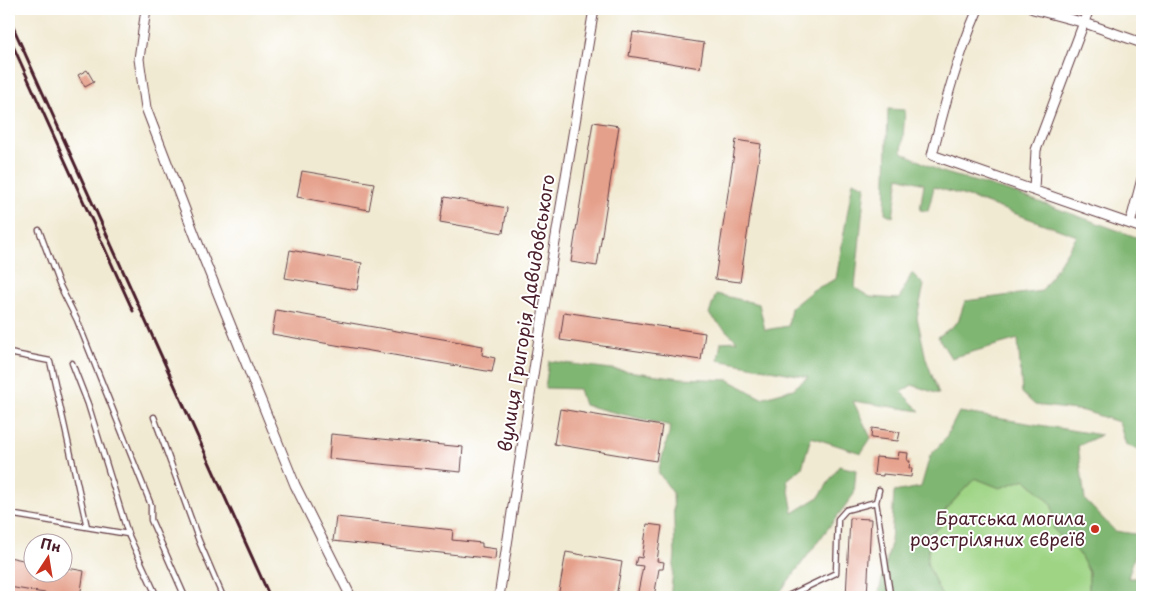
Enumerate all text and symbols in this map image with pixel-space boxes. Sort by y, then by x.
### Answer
street label: вулиця Григорія Давидовського [490,172,561,453]
place label: Братська могила розстріляних євреїв [909,504,1086,552]
marker: Братська могила розстріляних євреїв [1089,523,1101,535]
text: Пн [39,532,63,557]
north arrow [22,534,72,584]

